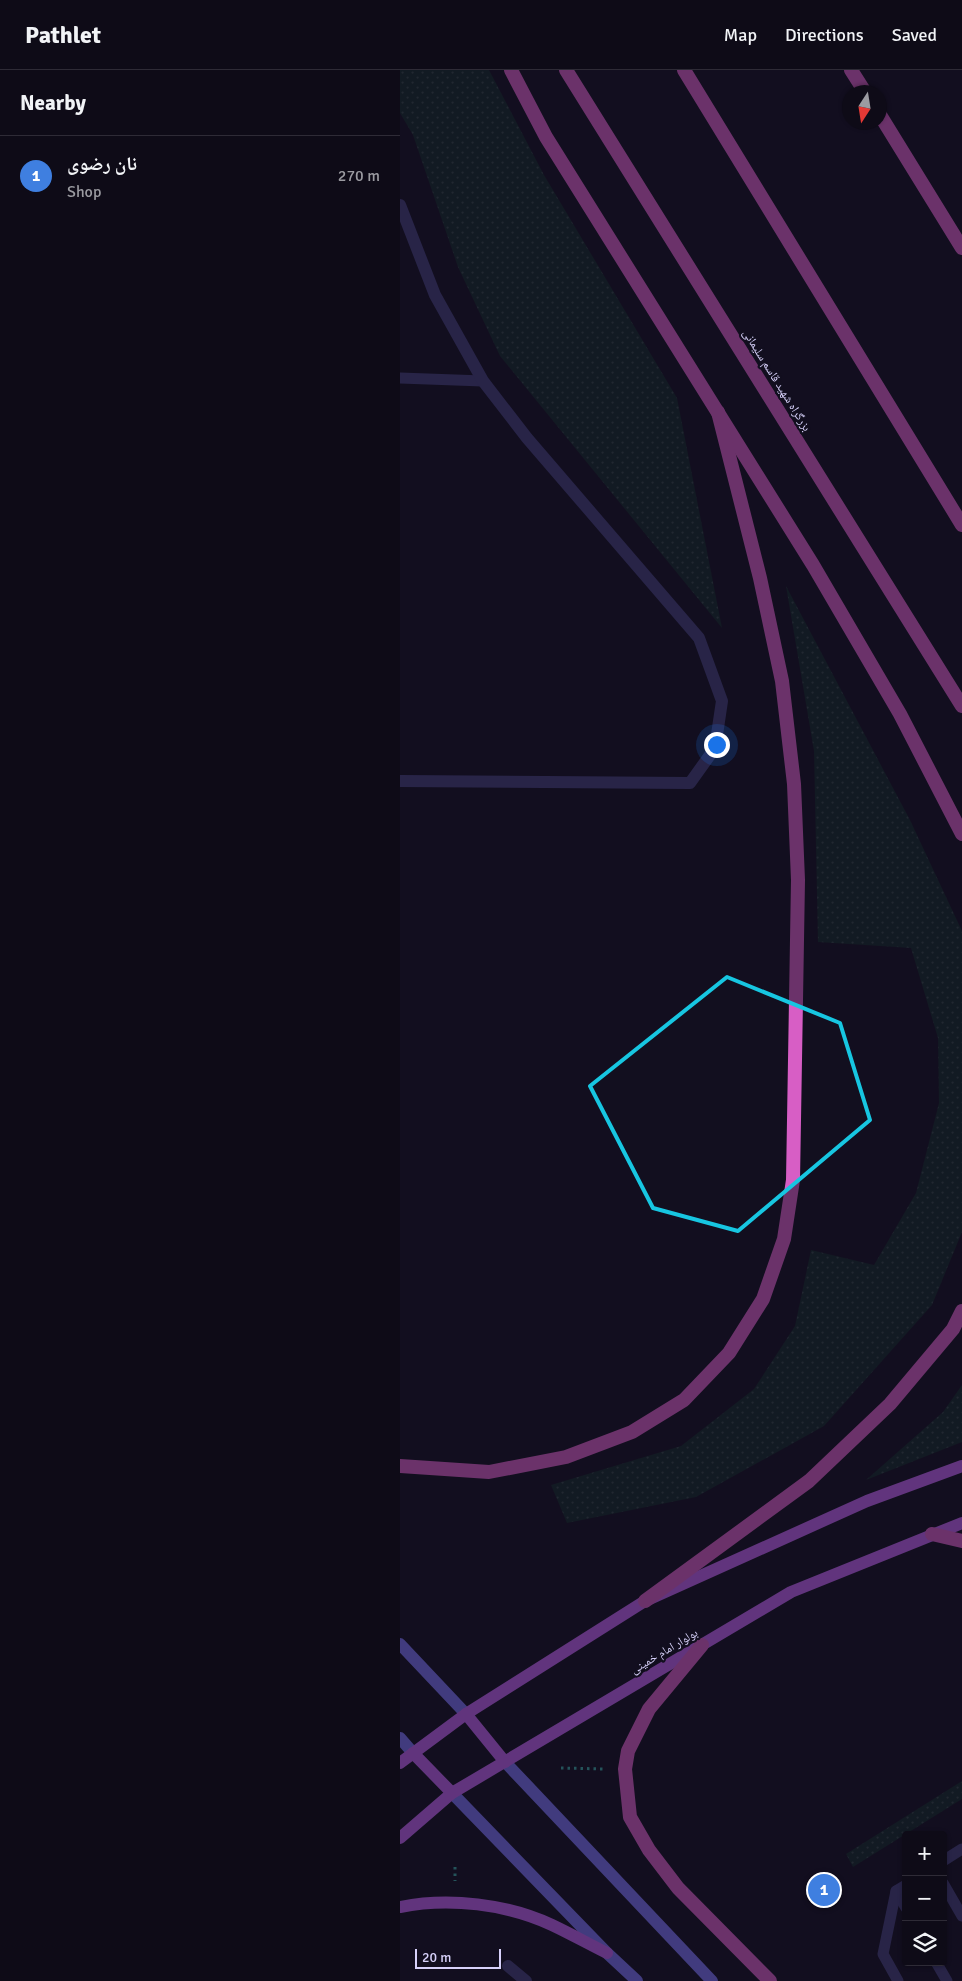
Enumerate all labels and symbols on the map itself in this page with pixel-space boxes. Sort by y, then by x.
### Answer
north arrow [842,85,887,130]
street label: بزرگراه شهید قاسم سلیمانی [739,326,814,434]
your location [704,732,730,758]
street label: بولوار امام خمینی [628,1625,701,1677]
pin: 1 [808,1871,840,1909]
scale bar [415,1946,501,1969]

